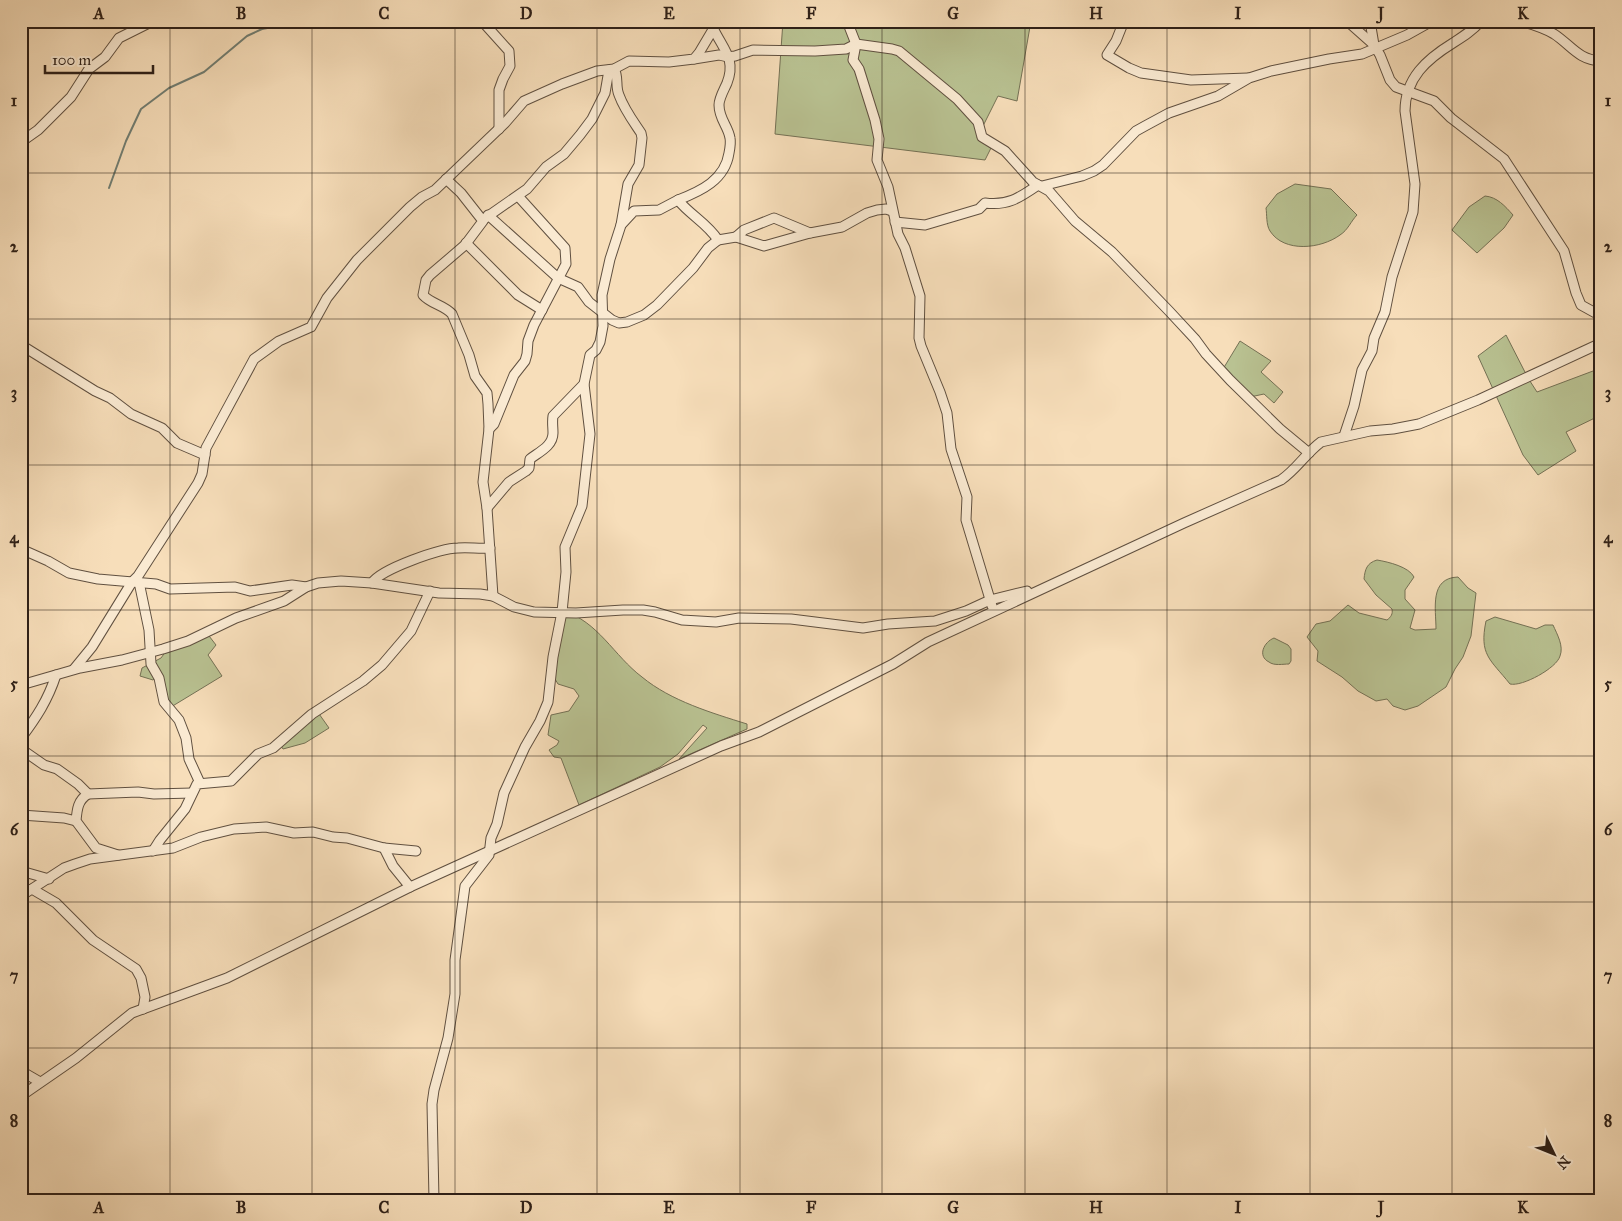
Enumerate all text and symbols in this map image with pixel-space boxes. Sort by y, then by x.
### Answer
text: A [93,4,105,23]
text: B [236,4,246,23]
text: C [379,4,390,23]
text: D [520,4,533,23]
text: E [663,4,675,23]
text: F [806,4,817,23]
text: G [947,4,959,23]
text: H [1089,4,1103,23]
text: I [1235,4,1242,23]
text: J [1376,4,1385,24]
text: K [1517,4,1529,23]
scale bar [45,42,152,74]
text: 100 m [52,51,92,69]
text: 1 [11,91,18,110]
text: 1 [1605,91,1612,110]
text: 2 [10,237,19,256]
text: 2 [1604,237,1613,256]
text: 3 [11,383,17,403]
text: 3 [1605,383,1611,403]
text: 4 [10,528,20,548]
text: 4 [1604,528,1614,548]
text: 5 [10,674,18,693]
text: 5 [1604,674,1612,693]
text: 6 [10,820,19,839]
text: 6 [1604,820,1613,839]
text: 7 [10,966,19,985]
text: 7 [1604,966,1613,985]
text: 8 [10,1111,18,1130]
text: 8 [1604,1111,1612,1130]
north arrow [1530,1128,1580,1178]
text: N [1553,1152,1573,1173]
text: A [93,1198,105,1217]
text: B [236,1198,246,1217]
text: C [379,1198,390,1217]
text: D [520,1198,533,1217]
text: E [663,1198,675,1217]
text: F [806,1198,817,1217]
text: G [947,1198,959,1217]
text: H [1089,1198,1103,1217]
text: I [1235,1198,1242,1217]
text: J [1376,1198,1385,1218]
text: K [1517,1198,1529,1217]

